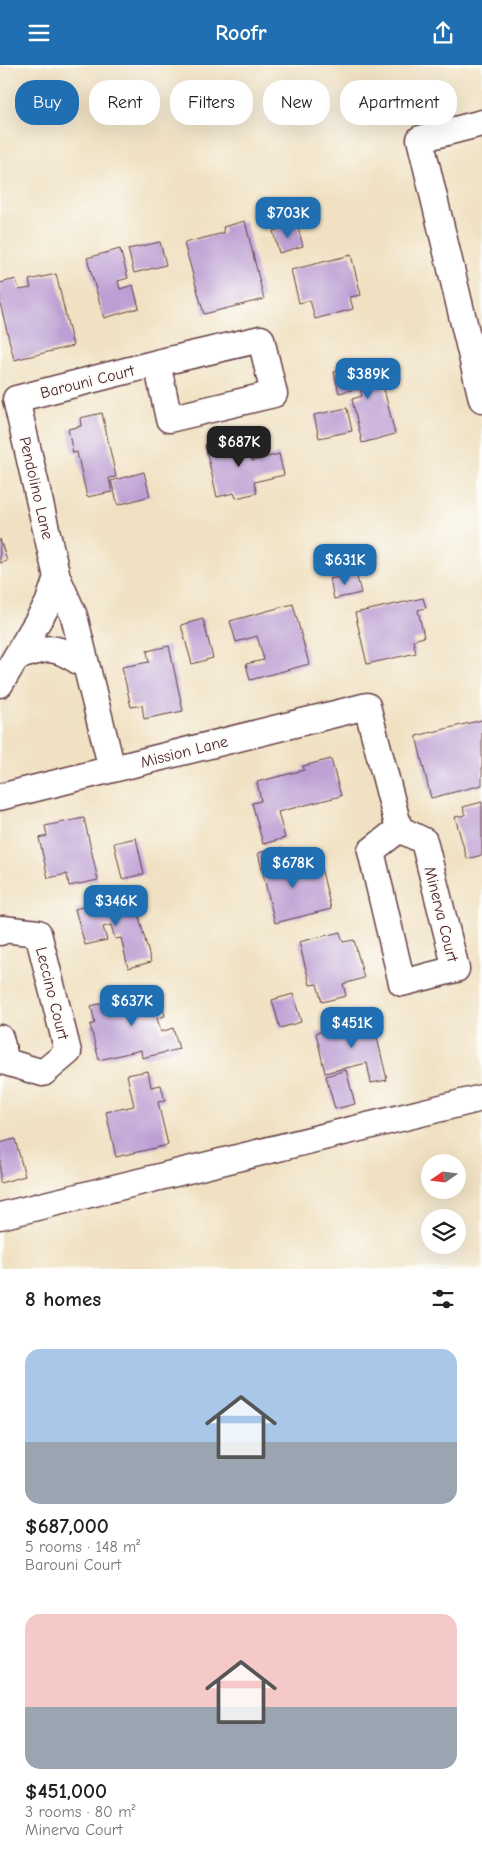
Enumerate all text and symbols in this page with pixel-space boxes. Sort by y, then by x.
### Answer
icon: menu [25,19,53,47]
icon: share [429,19,457,47]
text: Roofr [215,20,267,46]
chip: Buy [15,80,79,125]
chip: Rent [89,80,160,125]
chip: Filters [170,80,253,125]
chip: New [263,80,330,125]
chip: Apartment [340,80,457,125]
pin: $703K [253,197,323,239]
text: $703K [267,204,309,222]
pin: $389K [333,357,403,400]
street label: Barouni Court [38,362,136,402]
text: $389K [346,365,390,383]
pin: $687K [204,425,274,468]
text: $687K [218,433,260,451]
street label: Pendolino Lane [15,435,57,541]
pin: $631K [310,543,380,586]
text: $631K [324,551,366,569]
street label: Mission Lane [139,732,230,772]
pin: $678K [258,847,328,889]
text: $678K [272,854,314,872]
street label: Minerva Court [420,865,462,964]
pin: $346K [81,885,151,927]
text: $346K [95,892,137,910]
street label: Leccino Court [32,945,72,1042]
pin: $637K [97,985,167,1027]
text: $637K [111,992,153,1010]
pin: $451K [317,1007,387,1049]
text: $451K [332,1014,372,1032]
north arrow [421,1154,466,1199]
map controls [421,1154,466,1254]
button: layers [421,1209,466,1254]
icon: filters [429,1285,457,1313]
text: 8 homes [25,1287,101,1311]
icon: home [196,1382,286,1472]
text: $687,000 [25,1514,109,1538]
text: 5 rooms · 148 m² [25,1538,140,1556]
text: Barouni Court [25,1556,121,1574]
icon: home [196,1647,286,1737]
text: $451,000 [25,1779,107,1803]
text: 3 rooms · 80 m² [25,1803,135,1821]
text: Minerva Court [25,1821,123,1839]

